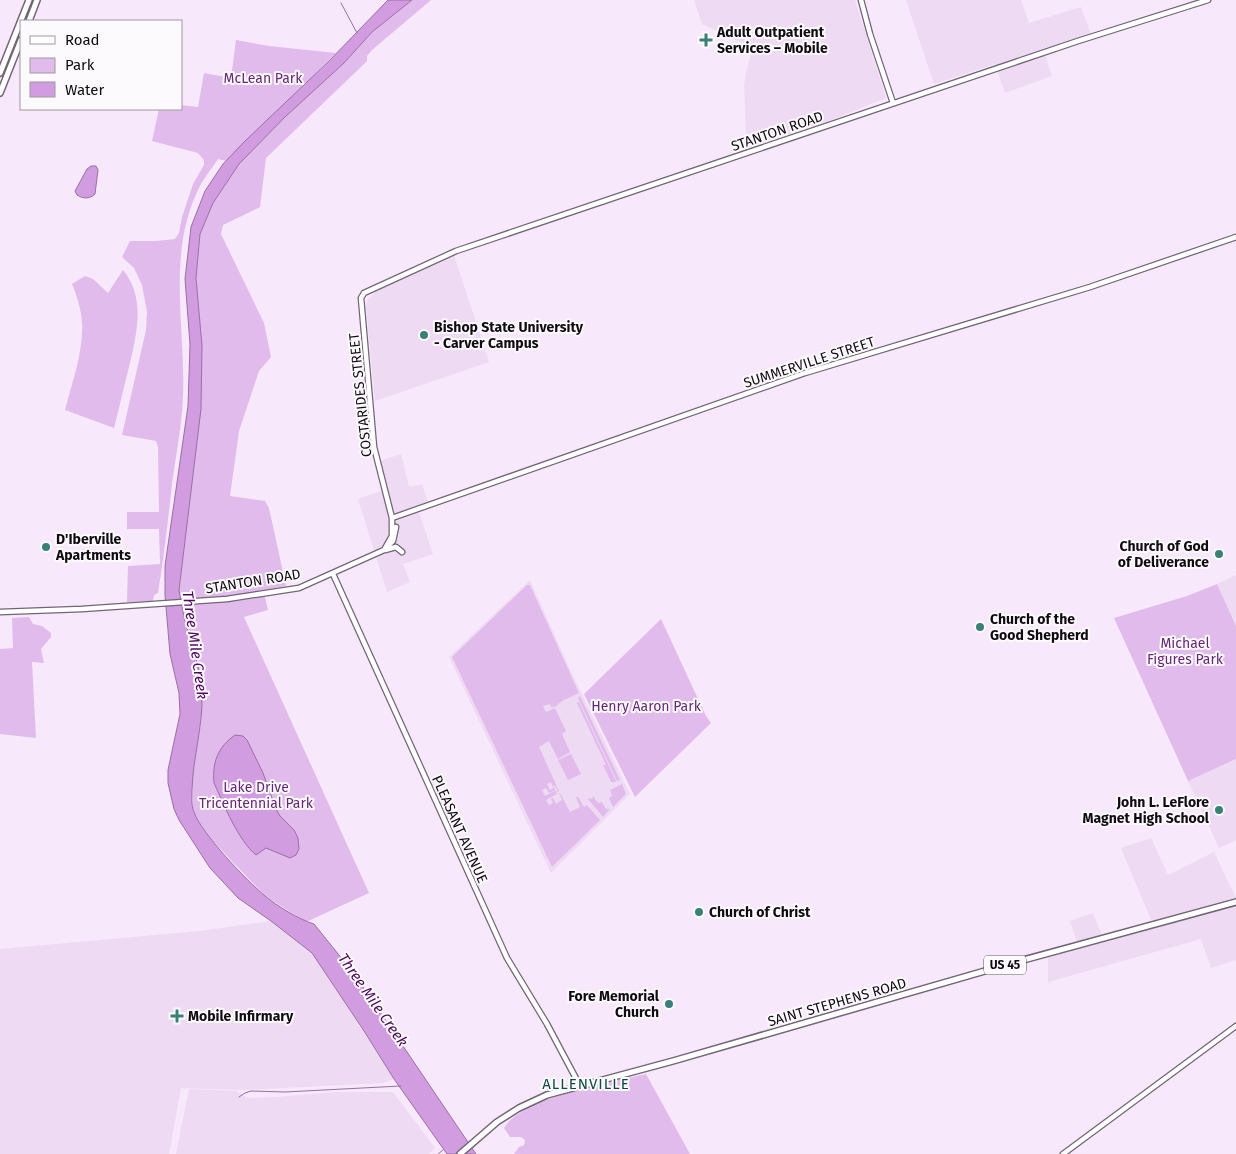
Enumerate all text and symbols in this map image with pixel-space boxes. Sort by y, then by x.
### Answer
legend [20,20,182,110]
place label: Adult Outpatient Services – Mobile [716,24,828,57]
text: Road [65,31,100,49]
marker: Adult Outpatient Services – Mobile [699,33,713,47]
text: Park [65,56,95,74]
park label: McLean Park [224,70,303,87]
text: Water [65,81,104,99]
street label: STANTON ROAD [729,108,825,155]
place label: Bishop State University - Carver Campus [434,319,584,352]
marker: Bishop State University - Carver Campus [418,329,430,341]
street label: COSTARIDES STREET [345,331,375,458]
street label: SUMMERVILLE STREET [741,333,878,392]
place label: D'Iberville Apartments [55,531,131,564]
place label: Church of God of Deliverance [1118,538,1209,571]
marker: D'Iberville Apartments [40,541,52,553]
marker: Church of God of Deliverance [1213,548,1225,560]
street label: STANTON ROAD [204,566,302,597]
water label: Three Mile Creek [178,589,212,701]
place label: Church of the Good Shepherd [990,611,1089,644]
marker: Church of the Good Shepherd [974,621,986,633]
park label: Michael Figures Park [1147,635,1224,668]
park label: Henry Aaron Park [591,698,702,715]
street label: PLEASANT AVENUE [428,773,491,886]
park label: Lake Drive Tricentennial Park [199,779,314,812]
place label: John L. LeFlore Magnet High School [1083,794,1210,827]
marker: John L. LeFlore Magnet High School [1213,804,1225,816]
place label: Church of Christ [709,904,811,921]
marker: Church of Christ [693,906,705,918]
water label: Three Mile Creek [334,950,412,1050]
road number: US 45 [984,956,1026,974]
street label: SAINT STEPHENS ROAD [766,975,908,1030]
place label: Fore Memorial Church [568,988,660,1021]
marker: Fore Memorial Church [663,998,675,1010]
place label: Mobile Infirmary [188,1008,294,1025]
marker: Mobile Infirmary [170,1009,184,1023]
district label: ALLENVILLE [542,1075,630,1093]

